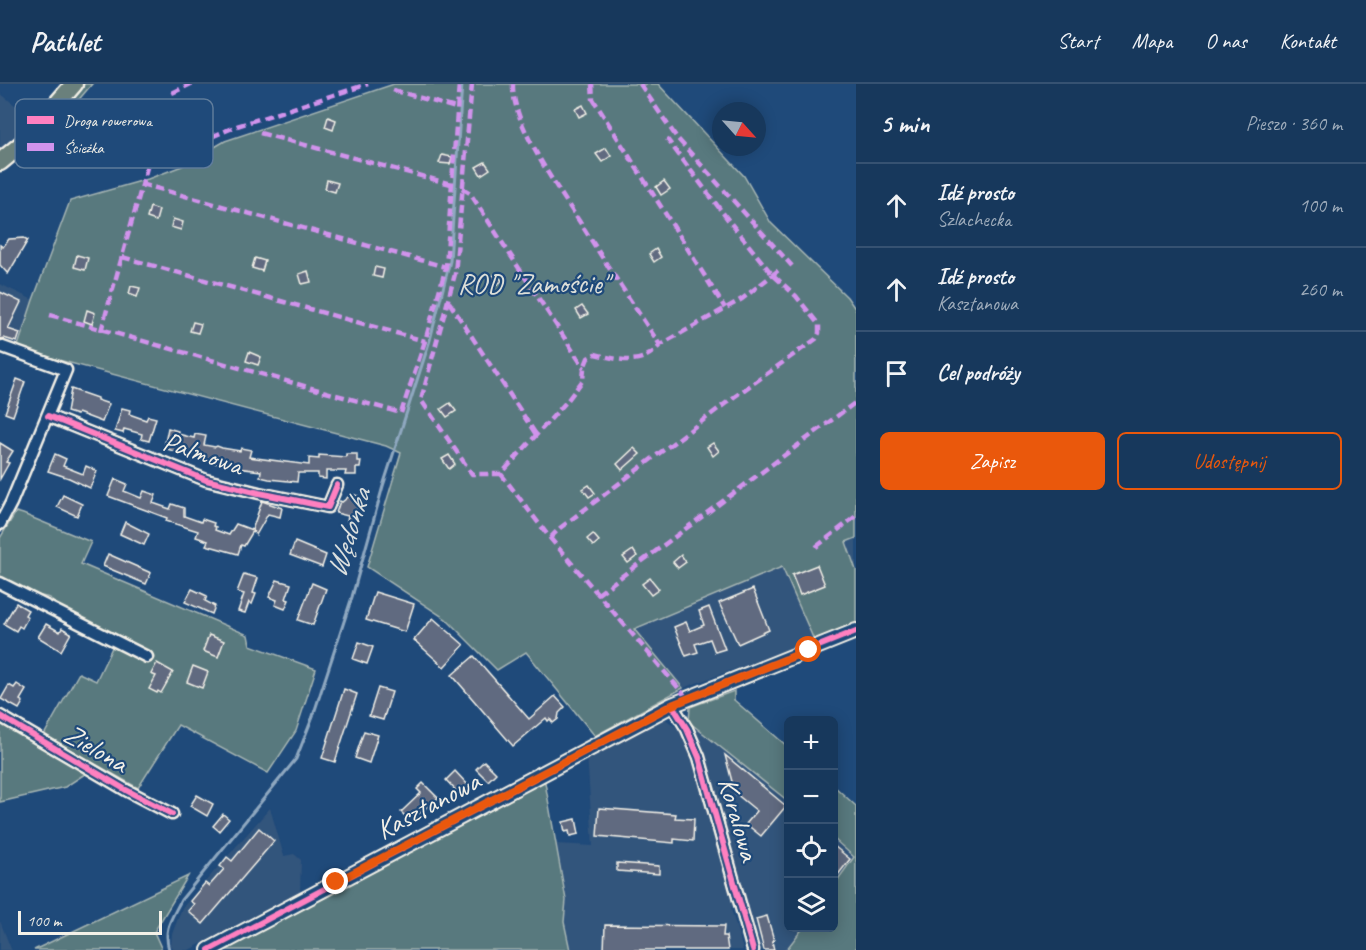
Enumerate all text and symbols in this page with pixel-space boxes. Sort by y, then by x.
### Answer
text: Pathlet [30,24,100,59]
text: Start [1058,28,1099,54]
text: Mapa [1132,28,1172,54]
text: O nas [1205,28,1247,54]
text: Kontakt [1280,28,1336,54]
legend [15,99,213,168]
north arrow [712,102,766,156]
text: 5 min [880,107,929,140]
text: Droga rowerowa [64,111,153,131]
text: Pieszo · 360 m [1246,111,1342,136]
text: Ścieżka [64,138,105,158]
text: Idź prosto [937,179,1014,207]
icon: ahead [880,189,913,222]
text: 100 m [1299,193,1342,218]
text: Szlachecka [937,207,1011,232]
text: Idź prosto [937,263,1014,291]
park label: ROD "Zamoście" [458,266,614,301]
icon: ahead [880,273,913,306]
text: 260 m [1299,277,1342,302]
text: Kasztanowa [937,291,1018,316]
icon: arrive [880,357,913,390]
text: Cel podróży [937,359,1020,387]
street label: Palmowa [159,423,250,484]
button: Zapisz [880,432,1105,490]
button: Udostępnij [1117,432,1342,490]
water label: Wędonka [317,481,380,582]
route start [795,636,821,662]
street label: Zielona [58,716,136,781]
map controls [784,716,838,932]
button: + [784,716,838,770]
street label: Kasztanowa [370,762,488,847]
button: − [784,770,838,824]
street label: Koralowa [710,773,768,866]
button: locate [784,824,838,878]
route end [322,868,348,894]
button: layers [784,878,838,932]
scale bar [18,908,162,936]
text: 100 m [27,911,61,931]

